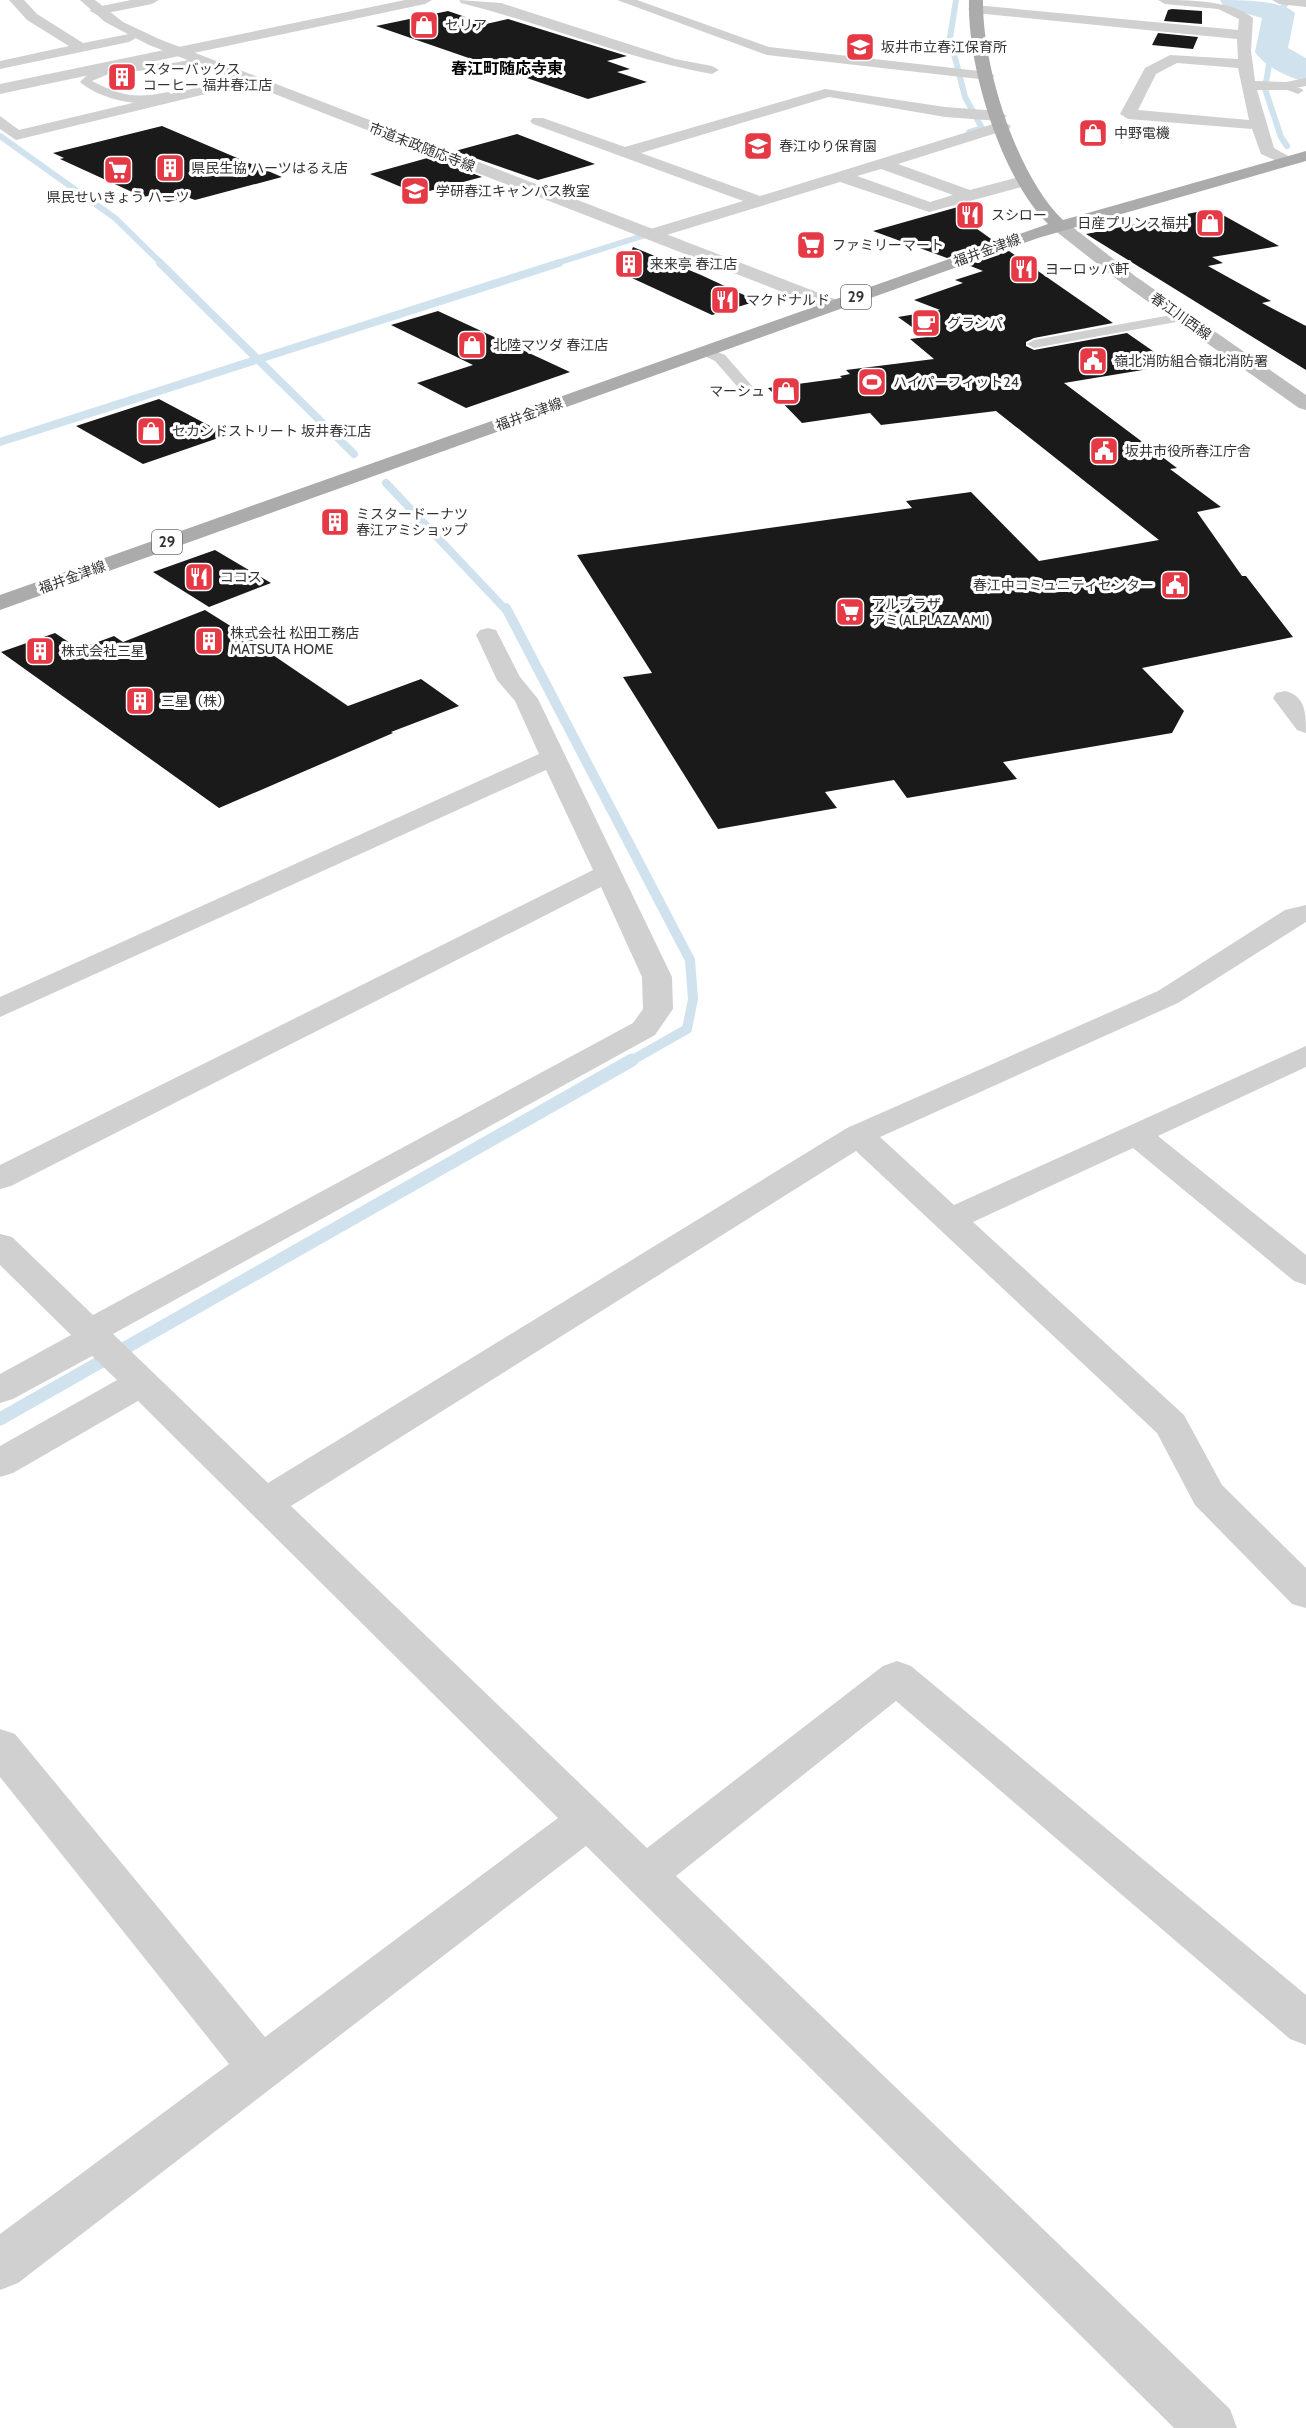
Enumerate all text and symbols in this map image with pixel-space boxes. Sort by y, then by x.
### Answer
shop icon: セリア [408,9,440,41]
place label: セリア [445,16,487,34]
school or university icon: 坂井市立春江保育所 [844,31,876,63]
place label: 坂井市立春江保育所 [881,38,1007,56]
district label: 春江町随応寺東 [451,59,563,78]
place label: スターバックス コーヒー 福井春江店 [143,60,272,94]
building icon: スターバックス コーヒー 福井春江店 [106,61,138,93]
shop icon: 中野電機 [1077,117,1109,149]
street label: 市道末政随応寺線 [366,119,478,175]
place label: 中野電機 [1114,124,1170,142]
school or university icon: 春江ゆり保育園 [742,130,774,162]
place label: 春江ゆり保育園 [779,137,877,155]
building icon: 県民生協 ハーツはるえ店 [154,152,186,184]
supermarket icon: 県民せいきょう ハーツ [102,154,134,186]
place label: 県民生協 ハーツはるえ店 [191,159,348,177]
school or university icon: 学研春江キャンパス教室 [399,175,431,207]
place label: 学研春江キャンパス教室 [436,182,590,200]
place label: 県民せいきょう ハーツ [47,188,189,206]
restaurant icon: スシロー [954,199,986,231]
place label: スシロー [991,206,1047,224]
shop icon: 日産プリンス福井 [1194,207,1226,239]
place label: 日産プリンス福井 [1077,214,1189,232]
supermarket icon: ファミリーマート [795,229,827,261]
street label: 福井金津線 [951,230,1023,270]
place label: ファミリーマート [832,236,944,254]
building icon: 来来亭 春江店 [613,248,645,280]
restaurant icon: ヨーロッパ軒 [1008,253,1040,285]
place label: 来来亭 春江店 [650,255,737,273]
place label: ヨーロッパ軒 [1045,260,1129,278]
restaurant icon: マクドナルド [709,284,741,316]
road number: 29 [841,285,871,309]
street label: 春江川西線 [1147,289,1215,343]
place label: マクドナルド [746,291,830,309]
cafe icon: グランパ [910,307,942,339]
place label: グランパ [947,314,1003,332]
shop icon: 北陸マツダ 春江店 [456,329,488,361]
place label: 北陸マツダ 春江店 [493,336,608,354]
public building icon: 嶺北消防組合嶺北消防署 [1077,345,1109,377]
place label: 嶺北消防組合嶺北消防署 [1114,352,1268,370]
sports icon: ハイパーフィット24 [856,366,888,398]
place label: ハイパーフィット24 [893,373,1019,391]
shop icon: マーシュ [770,375,802,407]
place label: マーシュ [709,382,765,400]
street label: 福井金津線 [493,394,565,434]
shop icon: セカンドストリート 坂井春江店 [135,415,167,447]
place label: セカンドストリート 坂井春江店 [172,422,371,440]
public building icon: 坂井市役所春江庁舎 [1088,435,1120,467]
place label: 坂井市役所春江庁舎 [1125,442,1251,460]
place label: ミスタードーナツ 春江アミショップ [356,505,468,539]
building icon: ミスタードーナツ 春江アミショップ [319,506,351,538]
road number: 29 [152,530,182,554]
street label: 福井金津線 [36,557,108,597]
restaurant icon: ココス [183,561,215,593]
place label: ココス [220,568,262,586]
public building icon: 春江中コミュニティセンター [1159,569,1191,601]
place label: 春江中コミュニティセンター [973,576,1154,594]
place label: アルプラザ アミ(ALPLAZA AMI) [871,595,990,629]
supermarket icon: アルプラザ アミ(ALPLAZA AMI) [834,596,866,628]
place label: 株式会社 松田工務店 MATSUTA HOME [230,624,359,658]
building icon: 株式会社 松田工務店 MATSUTA HOME [193,625,225,657]
building icon: 株式会社三星 [24,635,56,667]
place label: 株式会社三星 [61,642,145,660]
building icon: 三星（株） [124,685,156,717]
place label: 三星（株） [161,692,231,710]

